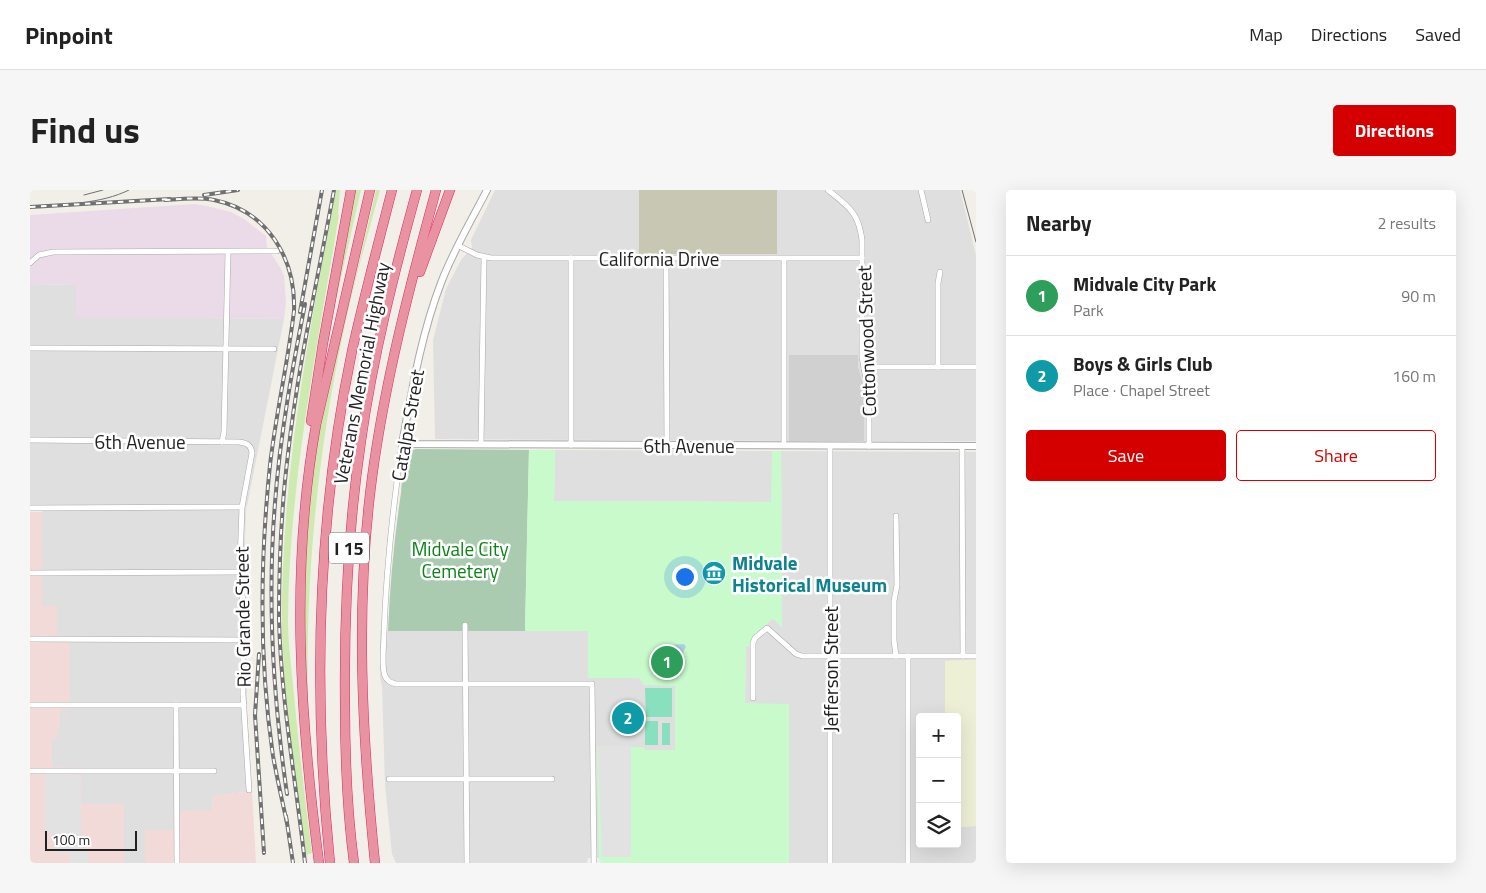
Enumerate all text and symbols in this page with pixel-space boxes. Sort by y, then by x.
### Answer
text: Pinpoint [25,17,113,53]
text: Map [1249,21,1283,48]
text: Directions [1311,21,1387,48]
text: Saved [1415,21,1461,48]
text: Find us [30,103,140,157]
button: Directions [1333,105,1456,156]
text: Nearby [1026,207,1091,239]
text: 2 results [1377,211,1436,235]
street label: California Drive [599,244,719,273]
street label: Veterans Memorial Highway [325,260,397,486]
street label: Cottonwood Street [849,265,883,417]
text: Midvale City Park [1073,269,1216,298]
text: 1 [1038,284,1046,308]
text: 90 m [1401,284,1436,308]
text: Park [1073,298,1104,322]
text: Boys & Girls Club [1073,349,1213,378]
text: 2 [1038,364,1046,388]
text: 160 m [1392,364,1436,388]
street label: Catalpa Street [383,366,431,483]
text: Place · Chapel Street [1073,378,1210,402]
street label: 6th Avenue [94,427,186,456]
button: Save [1026,430,1226,481]
button: Share [1236,430,1436,481]
street label: 6th Avenue [643,431,735,460]
road number: I 15 [329,532,369,563]
park label: Midvale City Cemetery [411,534,509,585]
street label: Rio Grande Street [226,546,258,688]
place label: Midvale Historical Museum [732,548,887,599]
museum icon: Midvale Historical Museum [701,560,727,586]
your location [672,564,698,590]
street label: Jefferson Street [816,606,845,732]
pin: 1 [651,643,683,681]
pin: 2 [612,699,644,737]
map controls [916,713,961,848]
button: + [916,713,961,758]
button: − [916,758,961,803]
button: layers [916,803,961,848]
scale bar [45,828,138,851]
text: 100 m [52,829,90,850]

